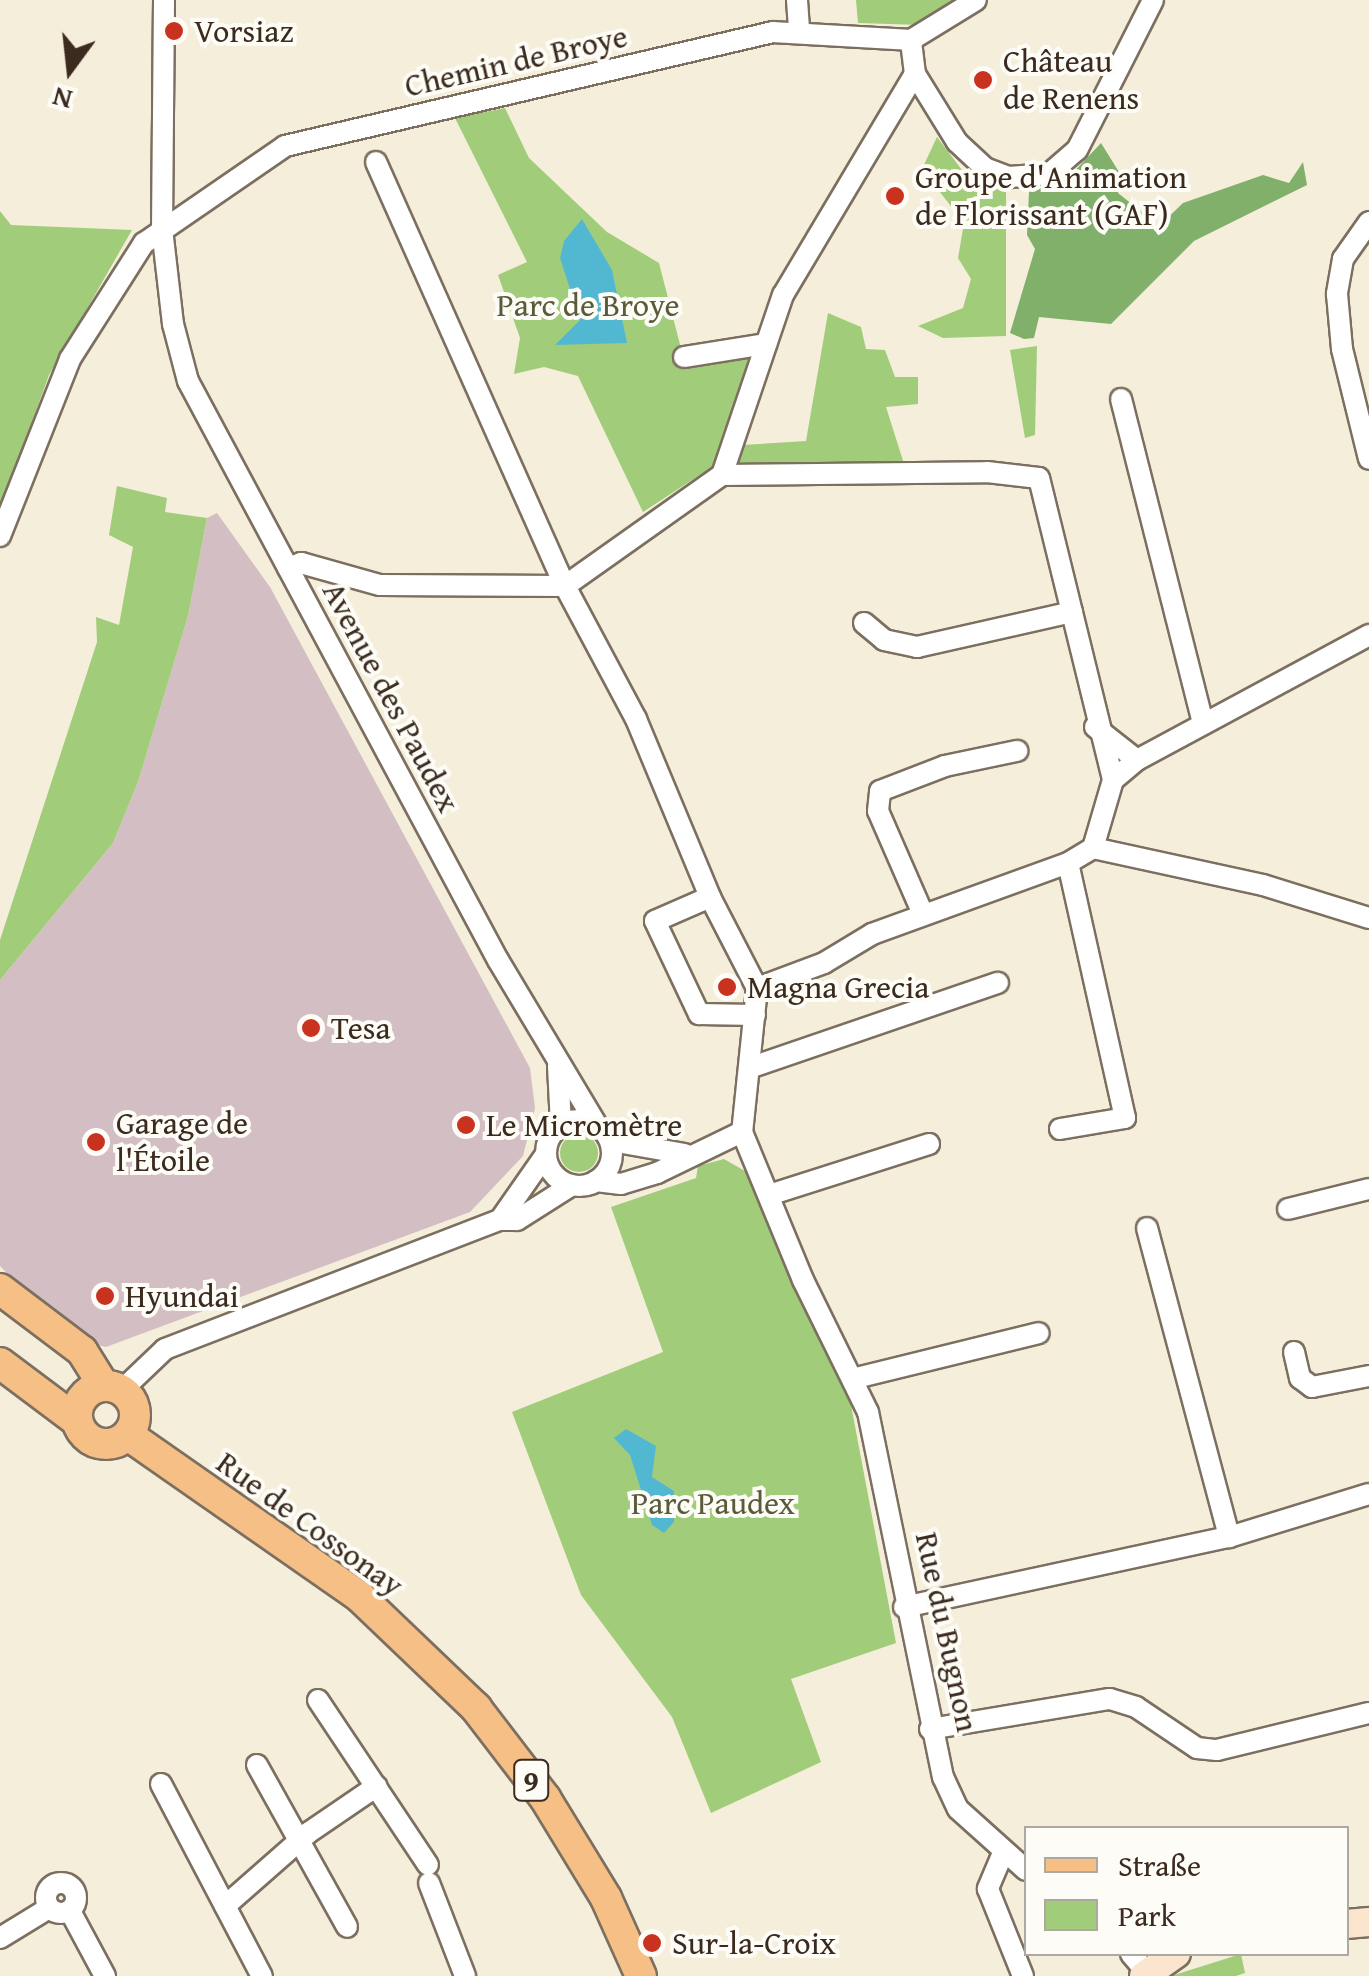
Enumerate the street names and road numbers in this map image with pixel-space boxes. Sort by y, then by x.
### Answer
street label: Chemin de Broye [401,17,631,105]
street label: Avenue des Paudex [314,576,468,818]
street label: Rue de Cossonay [209,1443,411,1605]
street label: Rue du Bugnon [907,1529,987,1735]
road number: 9 [511,1755,551,1805]

